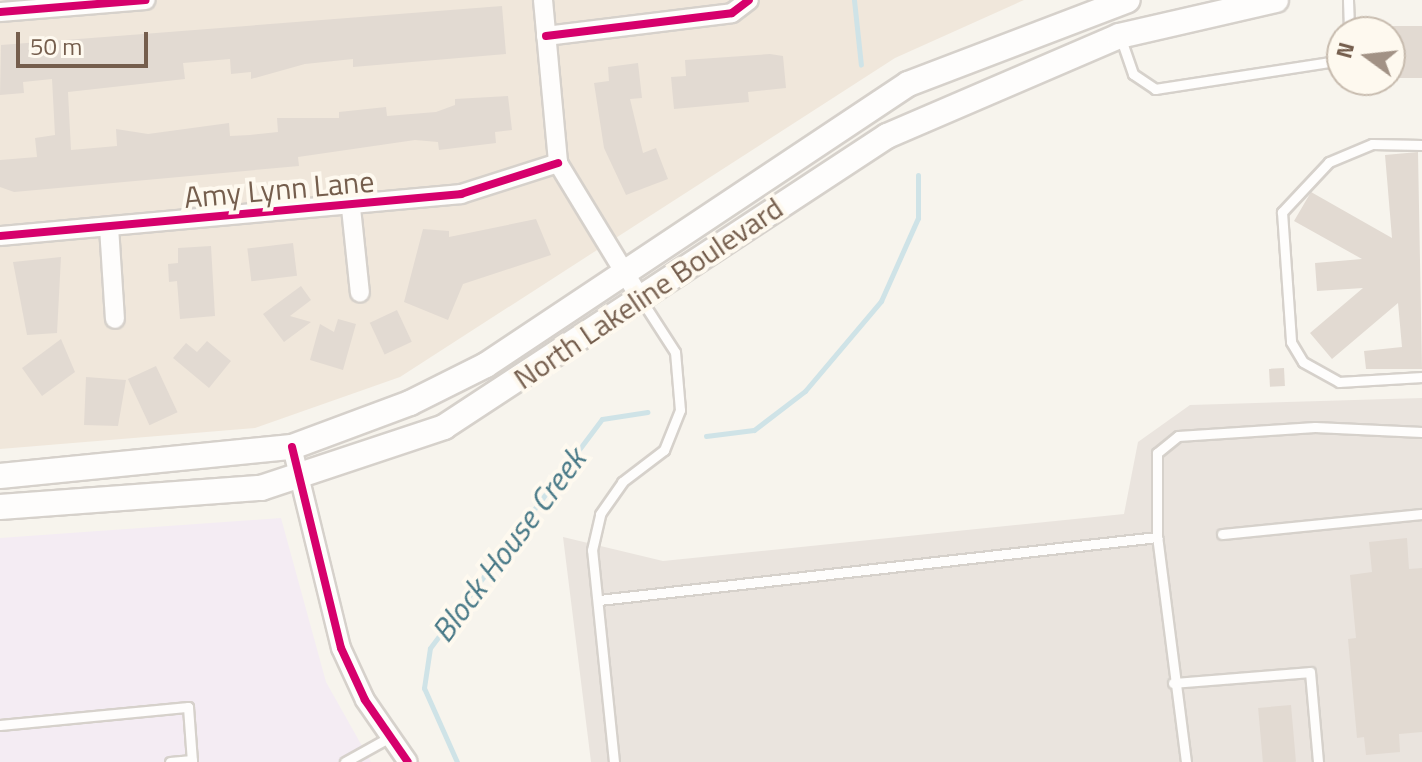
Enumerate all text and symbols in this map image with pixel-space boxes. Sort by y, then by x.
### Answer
scale bar [20,16,152,66]
north arrow [1326,16,1406,96]
text: 50 m [30,28,82,64]
text: N [1326,39,1363,62]
street label: Amy Lynn Lane [182,163,376,215]
street label: North Lakeline Boulevard [507,190,789,396]
water label: Block House Creek [423,441,593,649]

